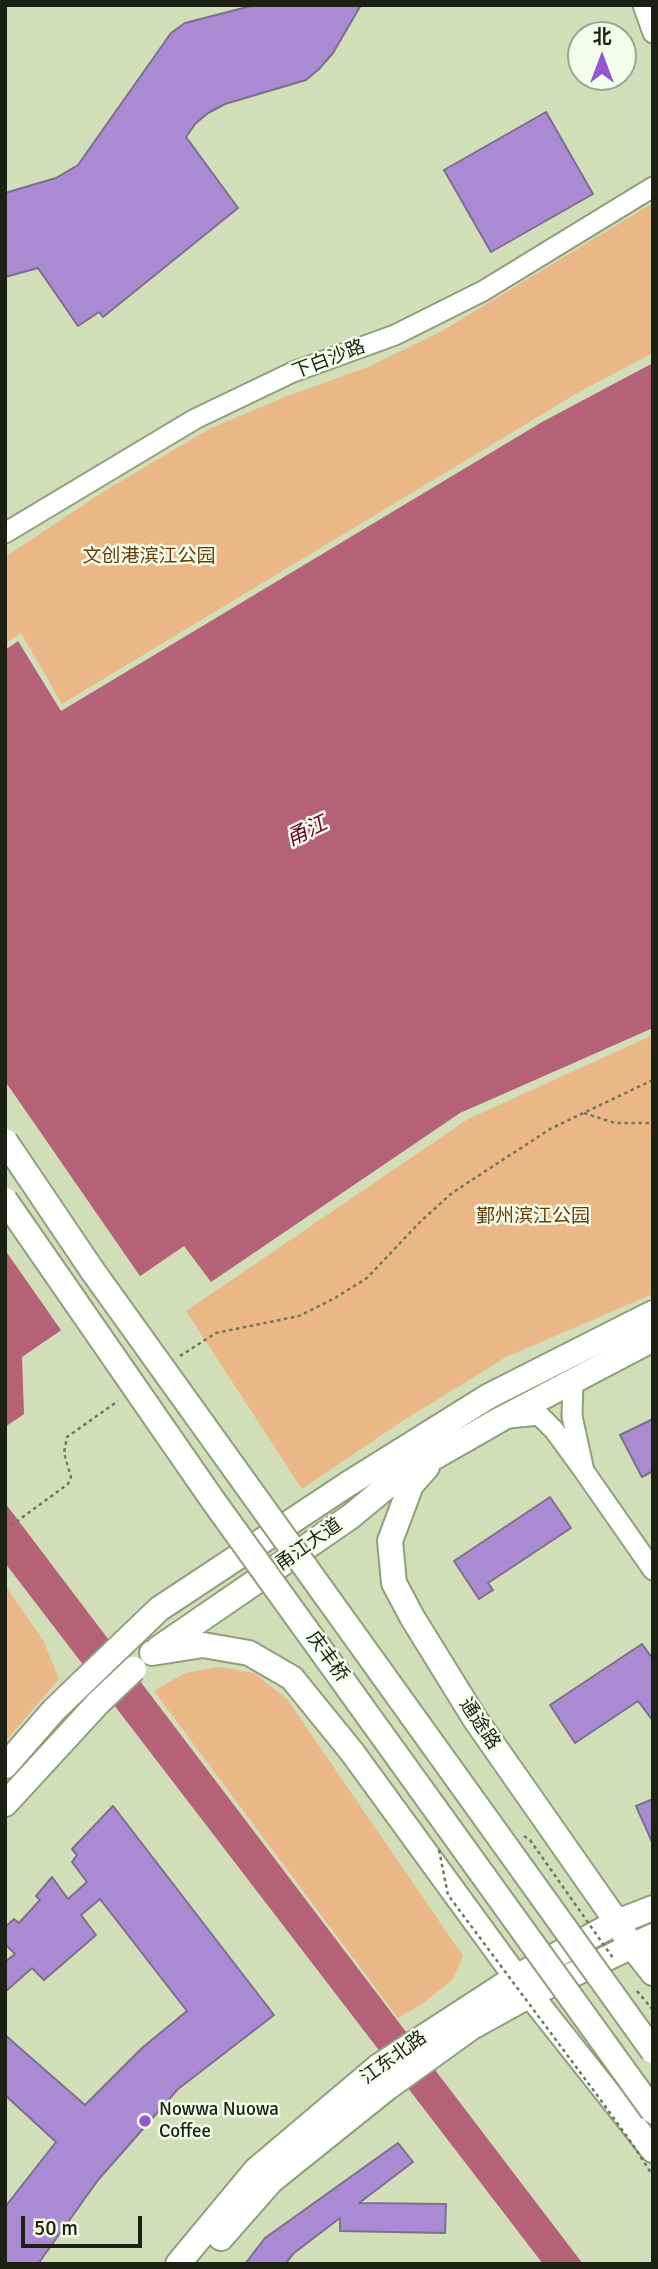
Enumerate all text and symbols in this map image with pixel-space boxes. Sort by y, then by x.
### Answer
north arrow [567,21,637,91]
text: 北 [592,25,612,49]
street label: 下白沙路 [289,336,369,384]
park label: 文创港滨江公园 [83,546,215,568]
water label: 甬江 [283,811,331,853]
park label: 鄞州滨江公园 [476,1206,590,1228]
street label: 甬江大道 [271,1514,347,1576]
street label: 庆丰桥 [301,1627,353,1687]
street label: 通途路 [454,1694,504,1754]
street label: 江东北路 [357,2026,431,2090]
place label: Nowwa Nuowa Coffee [159,2099,279,2143]
marker: Nowwa Nuowa Coffee [137,2113,153,2129]
scale bar [24,2202,145,2246]
text: 50 m [34,2215,78,2241]

